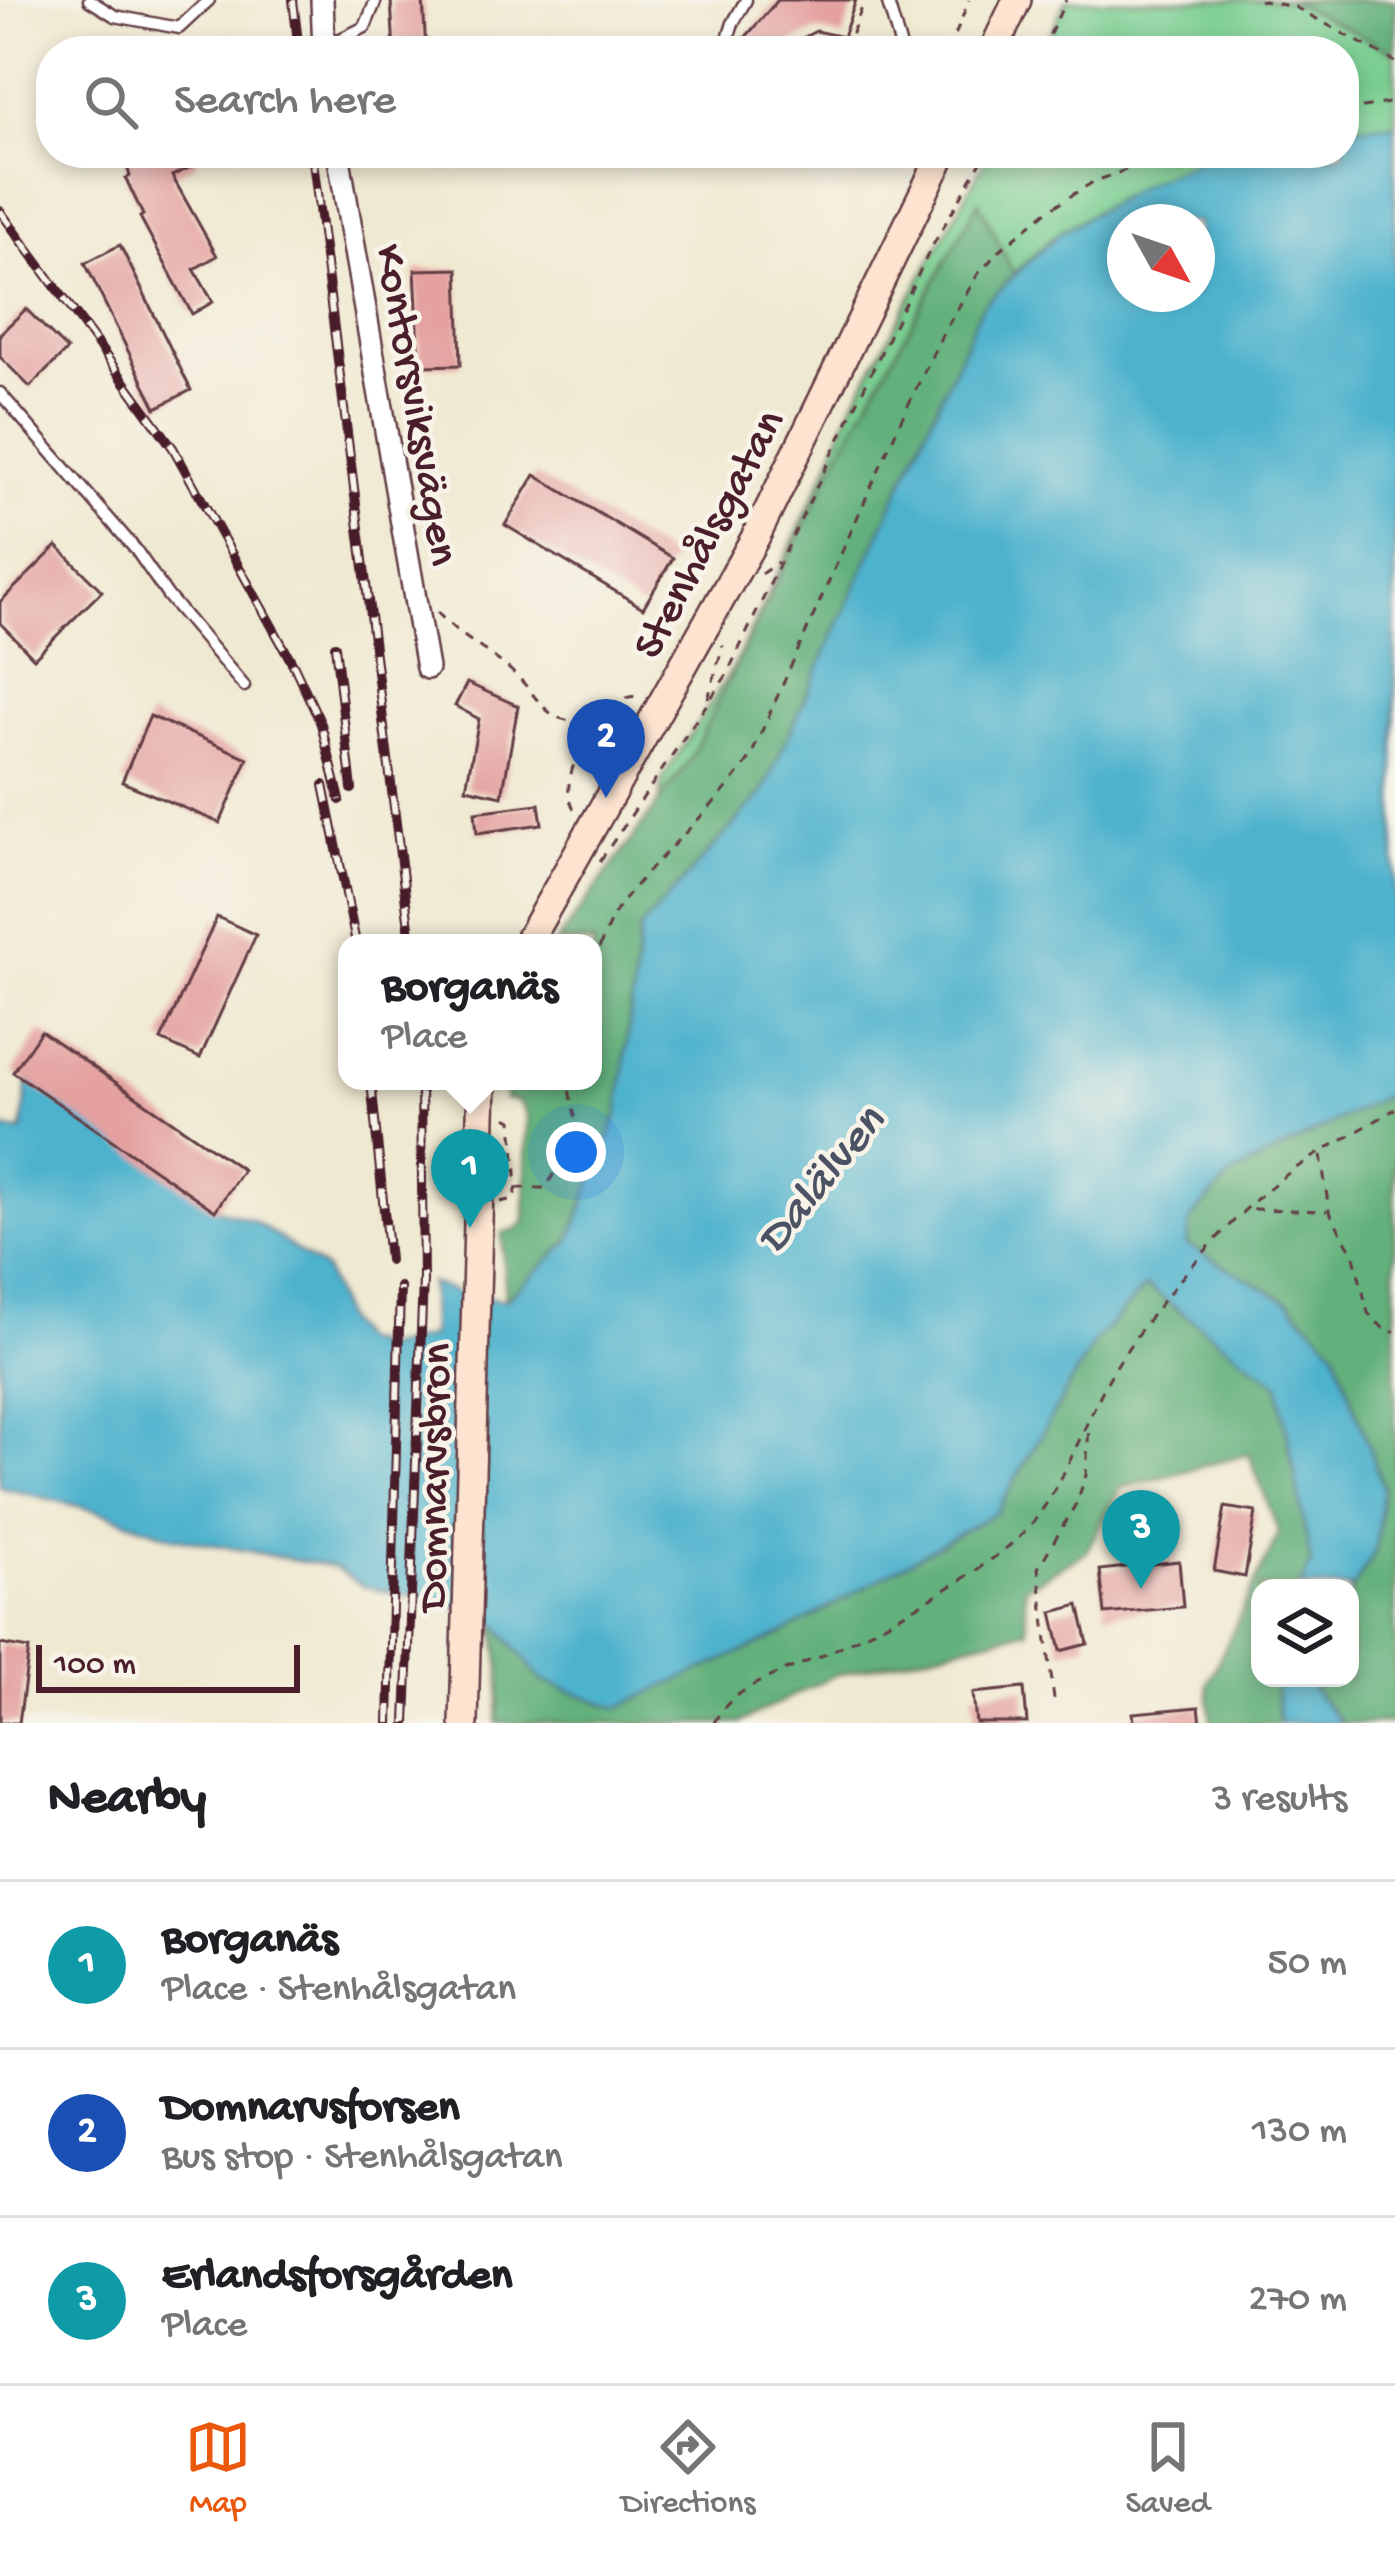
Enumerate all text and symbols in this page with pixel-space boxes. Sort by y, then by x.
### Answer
search box [36,36,1359,168]
icon: search [78,69,144,135]
text: Search here [174,76,396,129]
north arrow [1107,204,1215,312]
street label: Kontorsviksvägen [359,241,468,570]
street label: Stenhålsgatan [624,402,800,669]
pin: 2 [567,699,645,798]
popup [338,934,602,1090]
text: Borganäs [382,963,558,1016]
text: Place [382,1016,467,1062]
water label: Dalälven [747,1096,901,1268]
your location [546,1122,606,1182]
pin: 1 [431,1129,509,1228]
street label: Domnarvsbron [409,1343,466,1614]
pin: 3 [1102,1490,1180,1589]
map controls [1251,1579,1359,1687]
button: layers [1251,1579,1359,1687]
scale bar [36,1639,300,1692]
text: 100 m [54,1647,136,1685]
text: Nearby [48,1771,206,1831]
text: 3 results [1212,1778,1347,1824]
text: Borganäs [162,1915,338,1968]
text: 1 [79,1942,95,1988]
text: 50 m [1267,1942,1347,1988]
text: Place · Stenhålsgatan [162,1968,516,2014]
text: Domnarvsforsen [162,2083,460,2136]
text: 2 [77,2110,97,2156]
text: 130 m [1252,2110,1347,2156]
text: Bus stop · Stenhålsgatan [162,2136,562,2182]
text: Erlandsforsgården [162,2251,512,2304]
text: 3 [77,2278,97,2324]
text: 270 m [1249,2278,1347,2324]
text: Place [162,2304,247,2350]
tab: Map [185,2414,251,2524]
tab: Directions [621,2414,755,2524]
tab: Saved [1125,2414,1210,2524]

